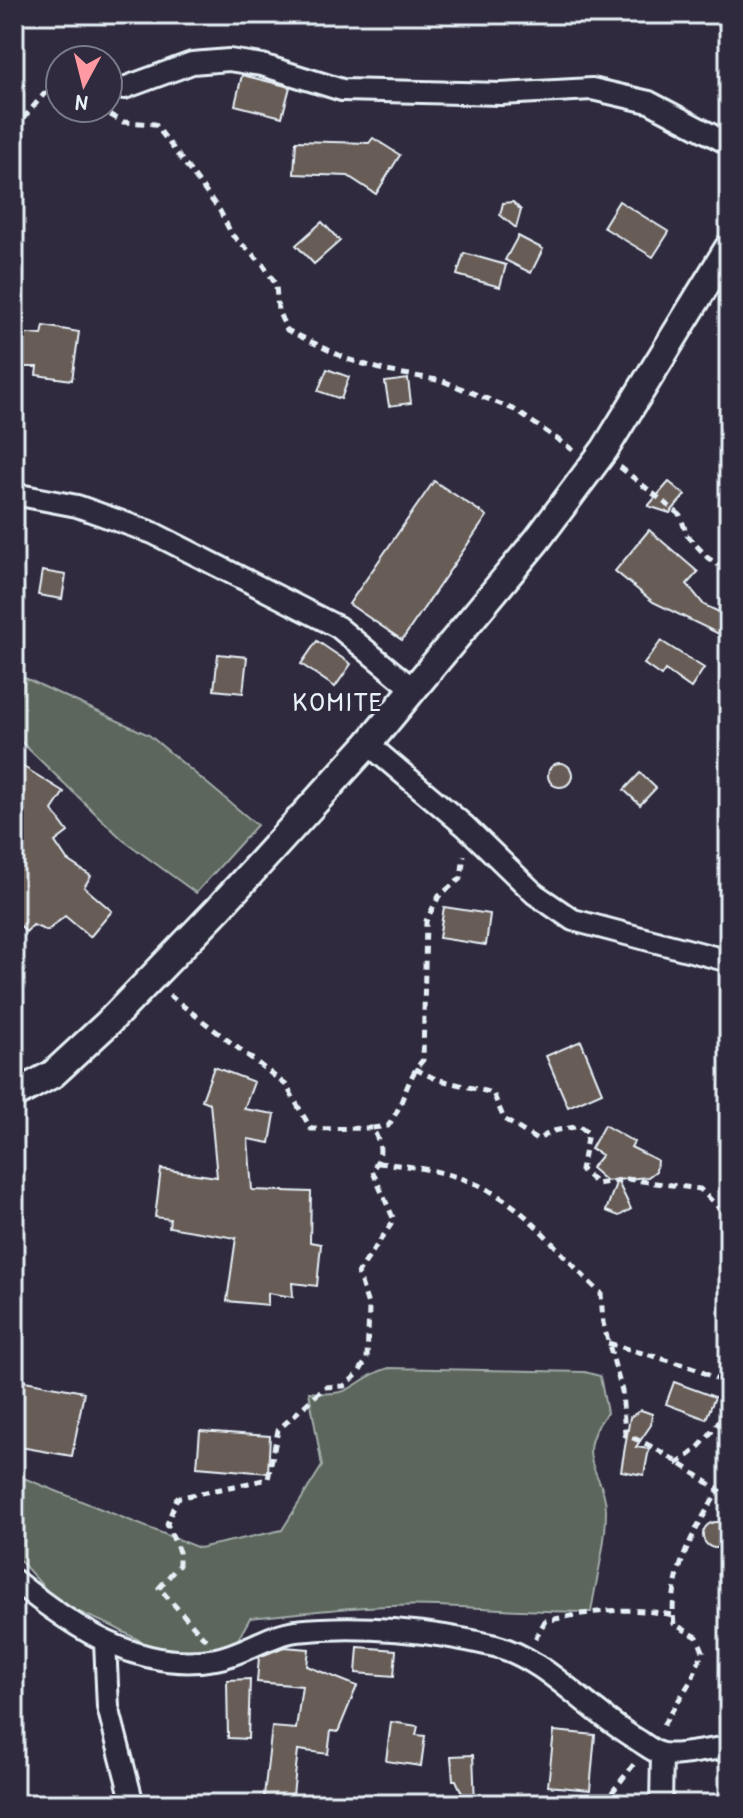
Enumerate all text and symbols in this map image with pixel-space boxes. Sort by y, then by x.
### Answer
north arrow [44,44,124,124]
text: N [74,88,89,119]
district label: KOMITE [293,682,383,720]

